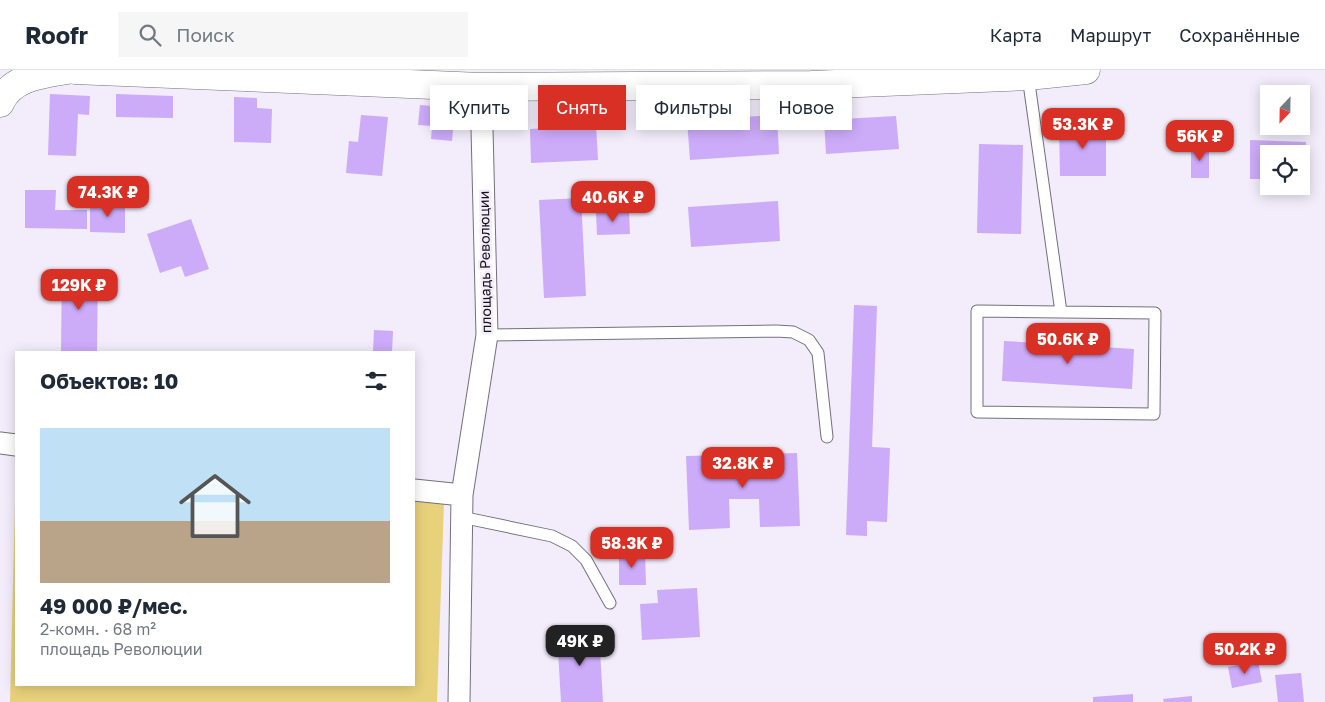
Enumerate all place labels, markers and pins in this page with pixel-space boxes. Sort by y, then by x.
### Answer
pin: 53.3K ₽ [1037,108,1129,150]
pin: 56K ₽ [1165,119,1235,162]
pin: 74.3K ₽ [62,176,154,218]
pin: 40.6K ₽ [567,180,659,223]
pin: 129K ₽ [38,268,120,311]
pin: 50.6K ₽ [1022,322,1114,365]
pin: 32.8K ₽ [697,446,789,489]
pin: 58.3K ₽ [586,526,678,569]
pin: 49K ₽ [545,624,615,667]
pin: 50.2K ₽ [1199,632,1291,675]

